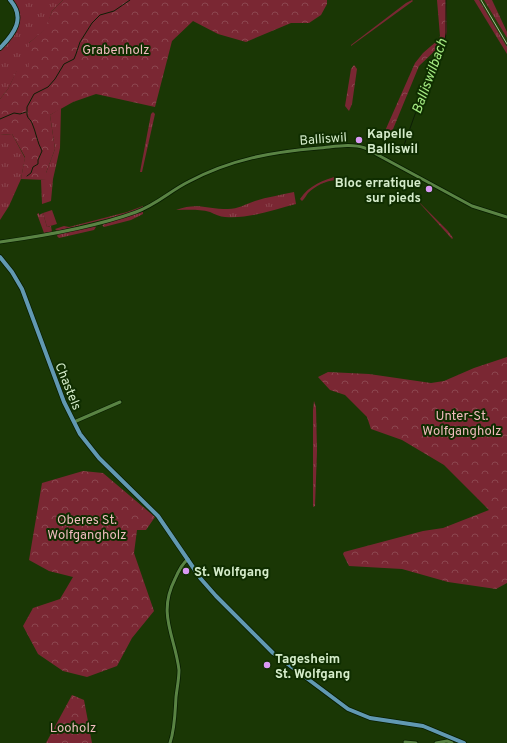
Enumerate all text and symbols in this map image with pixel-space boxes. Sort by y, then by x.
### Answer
water label: Balliswilbach [409,36,452,116]
park label: Grabenholz [82,43,150,59]
place label: Kapelle Balliswil [367,127,418,158]
street label: Balliswil [299,130,347,150]
marker: Kapelle Balliswil [354,135,364,145]
place label: Bloc erratique sur pieds [335,176,421,207]
marker: Bloc erratique sur pieds [424,184,434,194]
street label: Chastels [50,361,84,413]
park label: Unter-St. Wolfgangholz [422,409,502,440]
park label: Oberes St. Wolfgangholz [47,513,127,544]
place label: St. Wolfgang [194,565,269,581]
marker: St. Wolfgang [181,566,191,576]
place label: Tagesheim St. Wolfgang [275,652,350,683]
marker: Tagesheim St. Wolfgang [262,660,272,670]
park label: Looholz [50,721,96,737]

